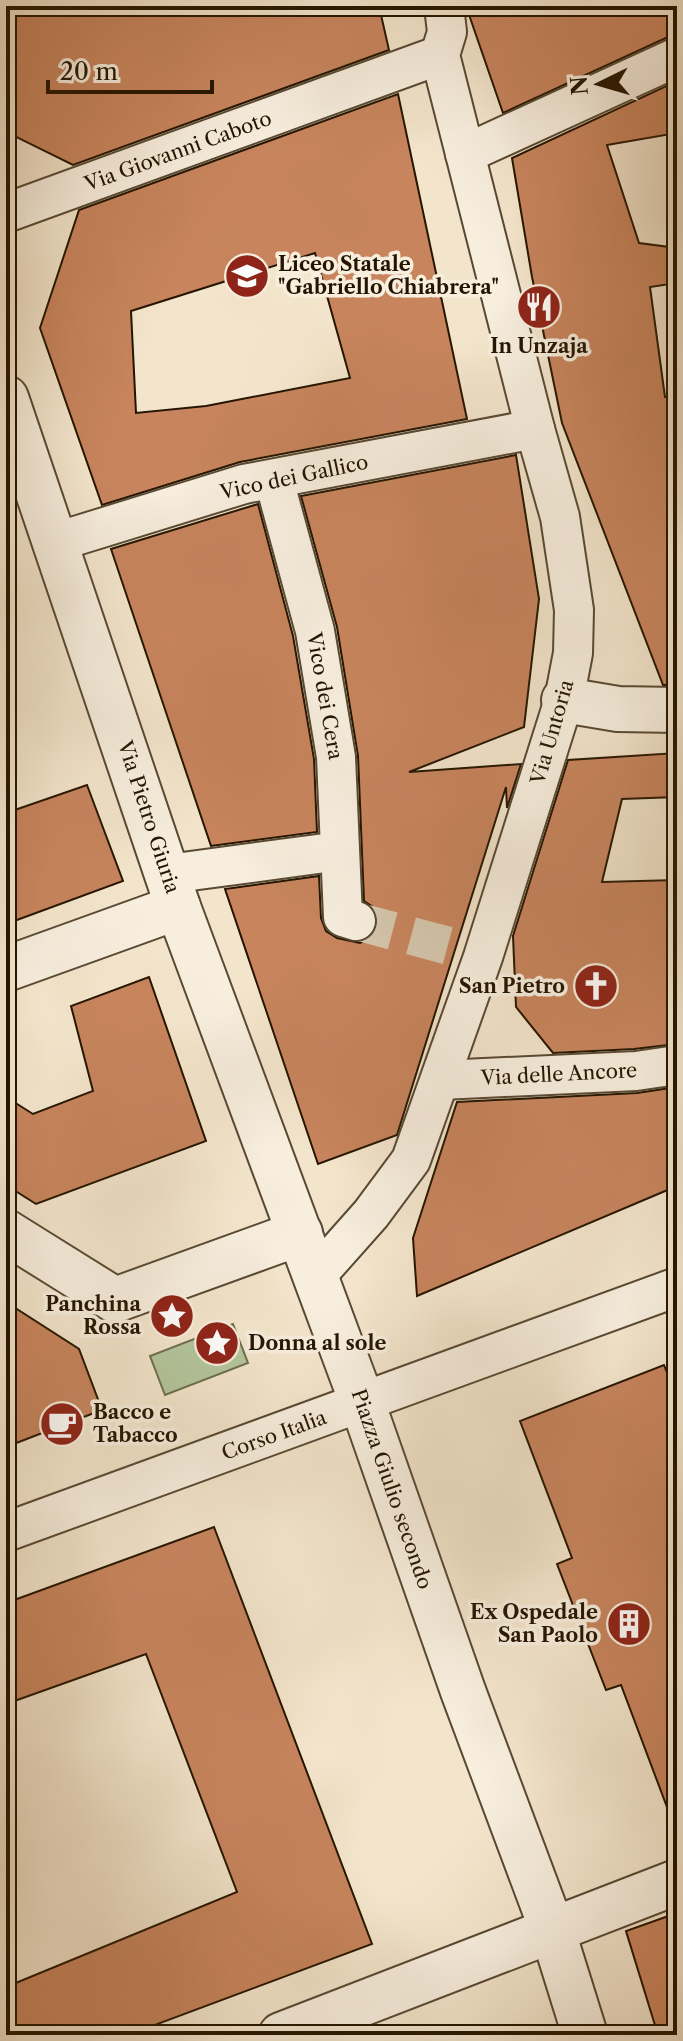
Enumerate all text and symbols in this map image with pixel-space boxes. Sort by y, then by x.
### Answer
scale bar [48,44,212,94]
north arrow [559,44,639,124]
text: 20 m [60,57,118,86]
text: N [565,75,594,96]
street label: Via Giovanni Caboto [80,106,275,196]
school or university icon: Liceo Statale "Gabriello Chiabrera" [223,252,271,300]
place label: Liceo Statale "Gabriello Chiabrera" [278,252,499,299]
restaurant icon: In Unzaja [515,283,563,331]
place label: In Unzaja [490,334,588,358]
street label: Vico dei Gallico [217,450,370,505]
street label: Vico dei Cera [302,629,348,762]
street label: Via Untoria [525,676,579,788]
street label: Via Pietro Giuria [113,737,185,897]
church icon: San Pietro [572,962,620,1010]
place label: San Pietro [459,974,565,998]
street label: Via delle Ancore [479,1058,638,1090]
place label: Panchina Rossa [45,1292,141,1339]
place icon: Panchina Rossa [148,1292,196,1340]
place icon: Donna al sole [193,1319,241,1367]
place label: Donna al sole [248,1331,387,1355]
street label: Piazza Giulio secondo [346,1386,438,1592]
cafe icon: Bacco e Tabacco [38,1400,86,1448]
place label: Bacco e Tabacco [93,1400,178,1447]
street label: Corso Italia [218,1405,330,1465]
place label: Ex Ospedale San Paolo [470,1600,598,1647]
building icon: Ex Ospedale San Paolo [605,1600,653,1648]

